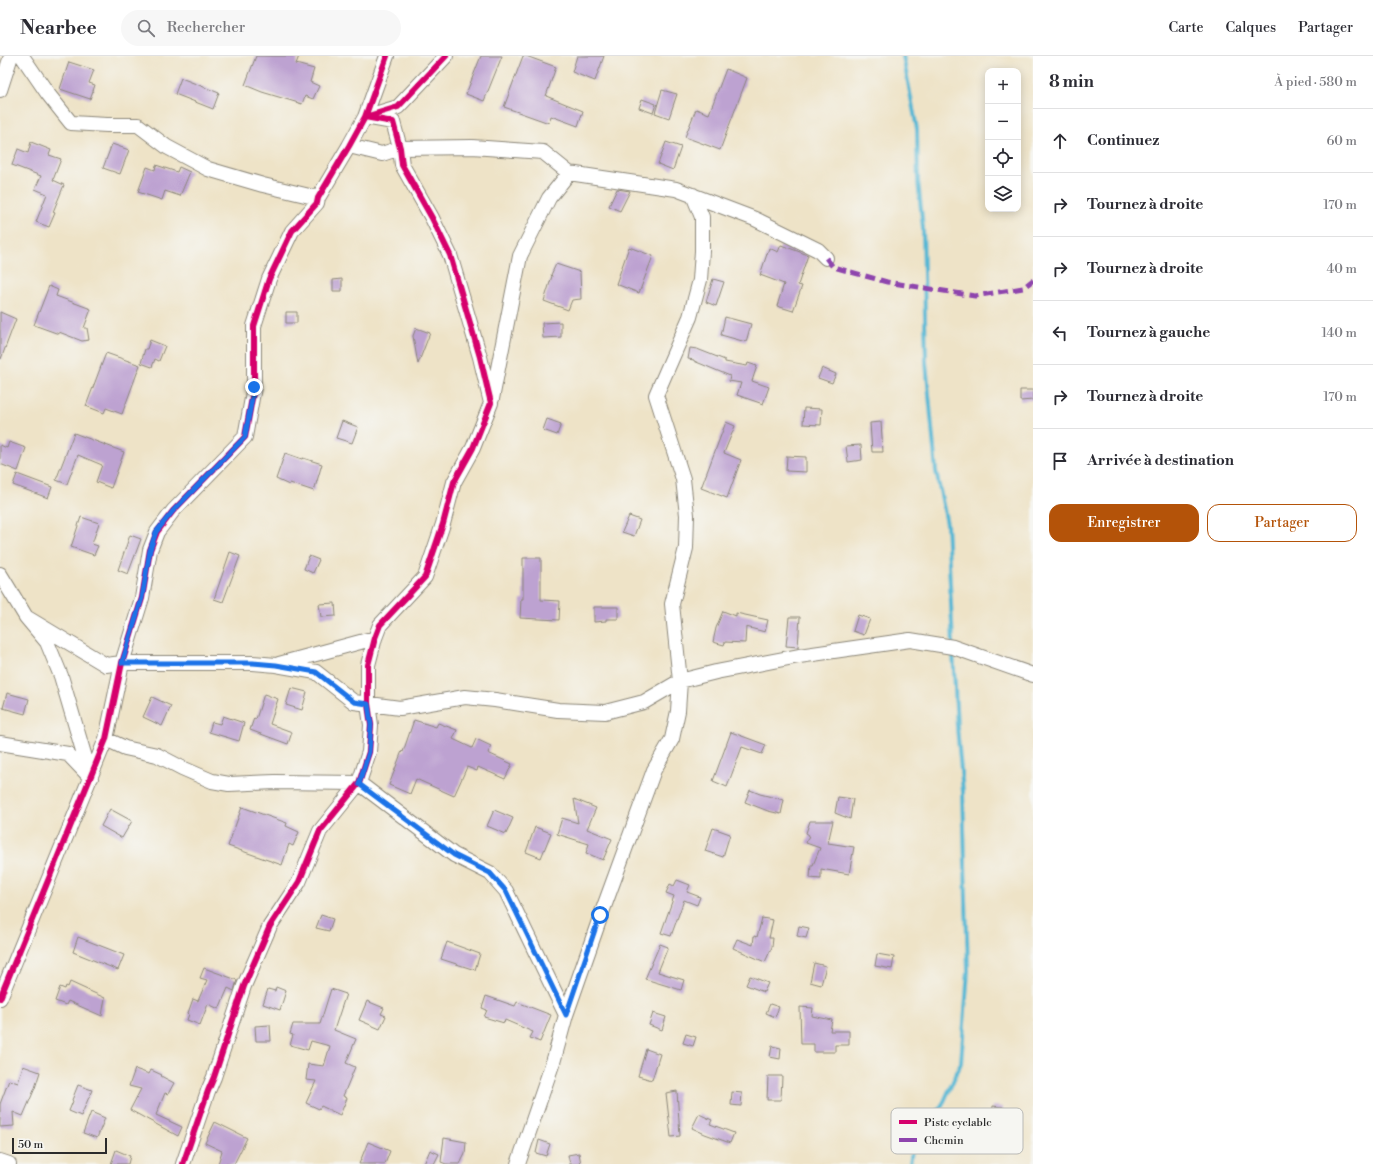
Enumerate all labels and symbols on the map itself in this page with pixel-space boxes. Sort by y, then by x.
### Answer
route end [245,378,263,396]
route start [591,906,609,924]
legend [891,1108,1023,1154]
text: Piste cyclable [924,1116,992,1130]
text: Chemin [924,1134,964,1148]
scale bar [12,1136,107,1155]

